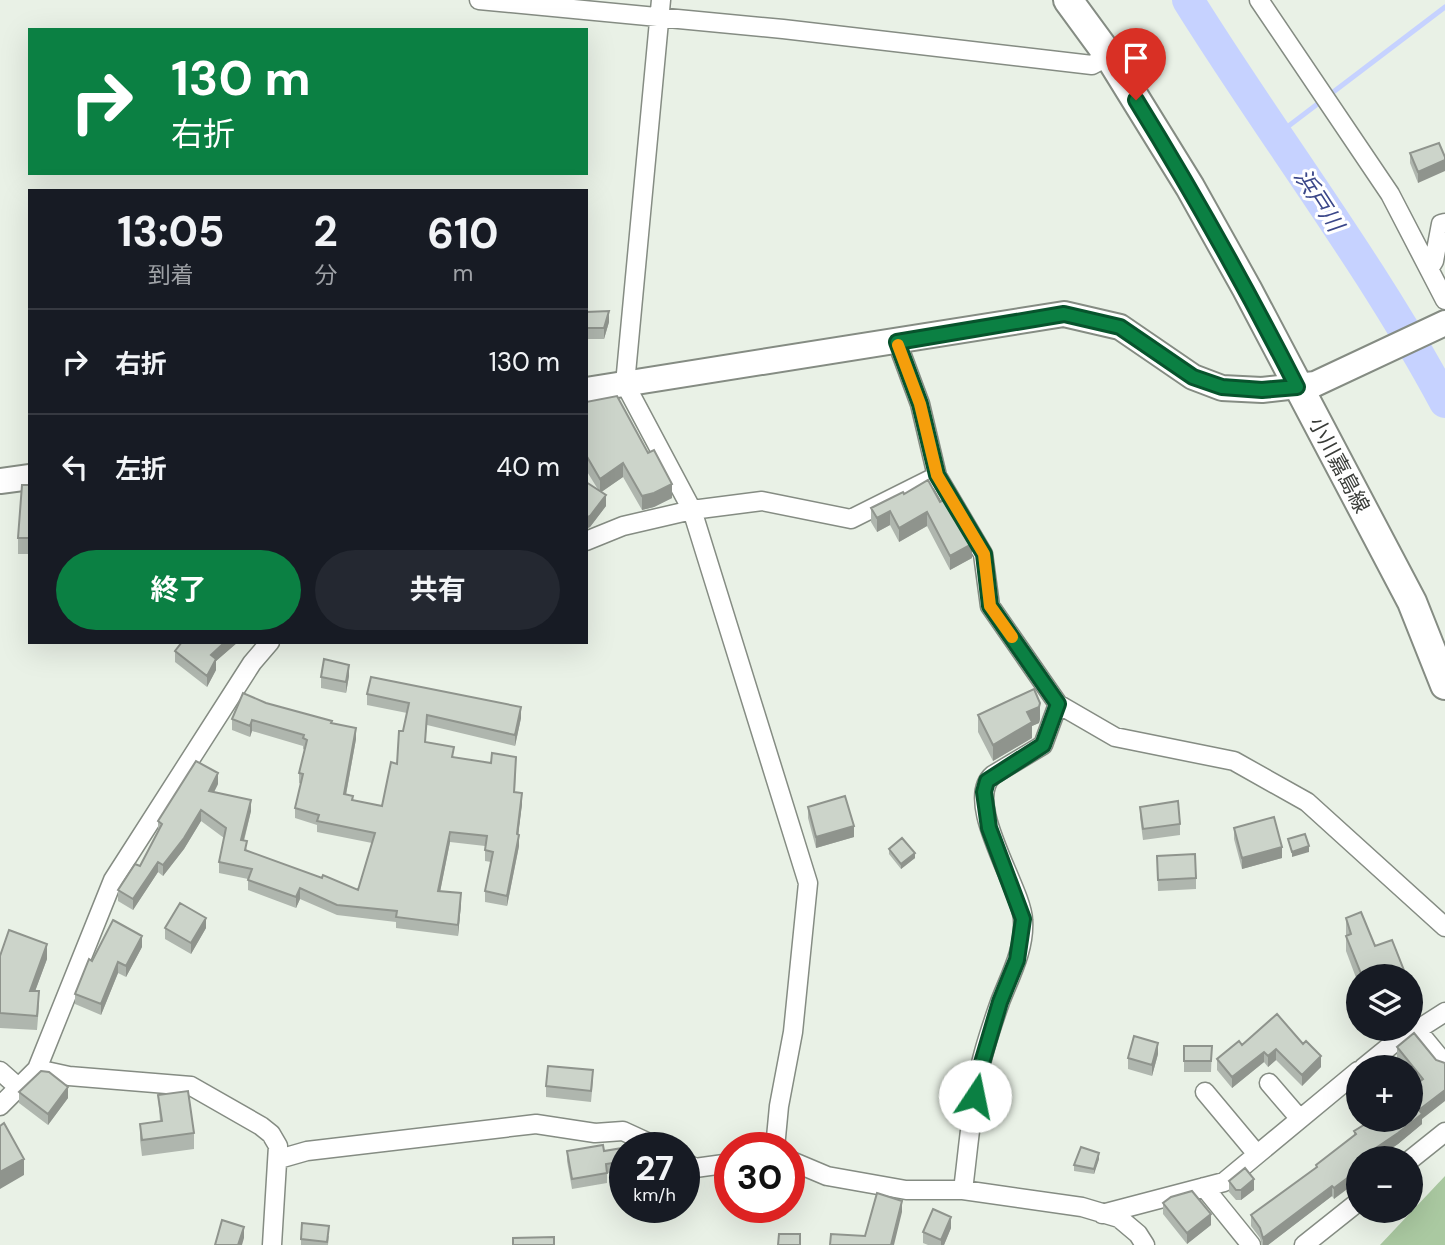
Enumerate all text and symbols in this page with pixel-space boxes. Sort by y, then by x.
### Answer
pin [1106,28,1166,100]
icon: arrive [1117,39,1155,77]
text: 130 m [171,46,311,110]
icon: right [56,56,147,147]
text: 右折 [171,113,235,155]
water label: 浜戸川 [1288,163,1352,240]
text: 13:05 [117,204,224,259]
text: 2 [314,204,338,259]
text: 610 [427,206,499,261]
text: m [453,258,473,288]
text: 到着 [148,260,194,290]
text: 分 [314,260,337,290]
icon: right [56,343,94,381]
text: 130 m [489,345,560,379]
text: 右折 [115,347,167,381]
street label: 小川嘉島線 [1302,412,1376,518]
icon: left [56,448,94,486]
text: 40 m [496,450,560,484]
text: 左折 [115,452,167,486]
button: 終了 [56,550,301,630]
button: 共有 [315,550,560,630]
map controls [1346,964,1423,1223]
button: layers [1346,964,1423,1041]
button: + [1346,1055,1423,1132]
position arrow [938,1059,1012,1133]
speed limit sign: 30 [714,1132,805,1223]
text: 27 [635,1145,674,1191]
button: − [1346,1146,1423,1223]
text: km/h [633,1183,676,1207]

